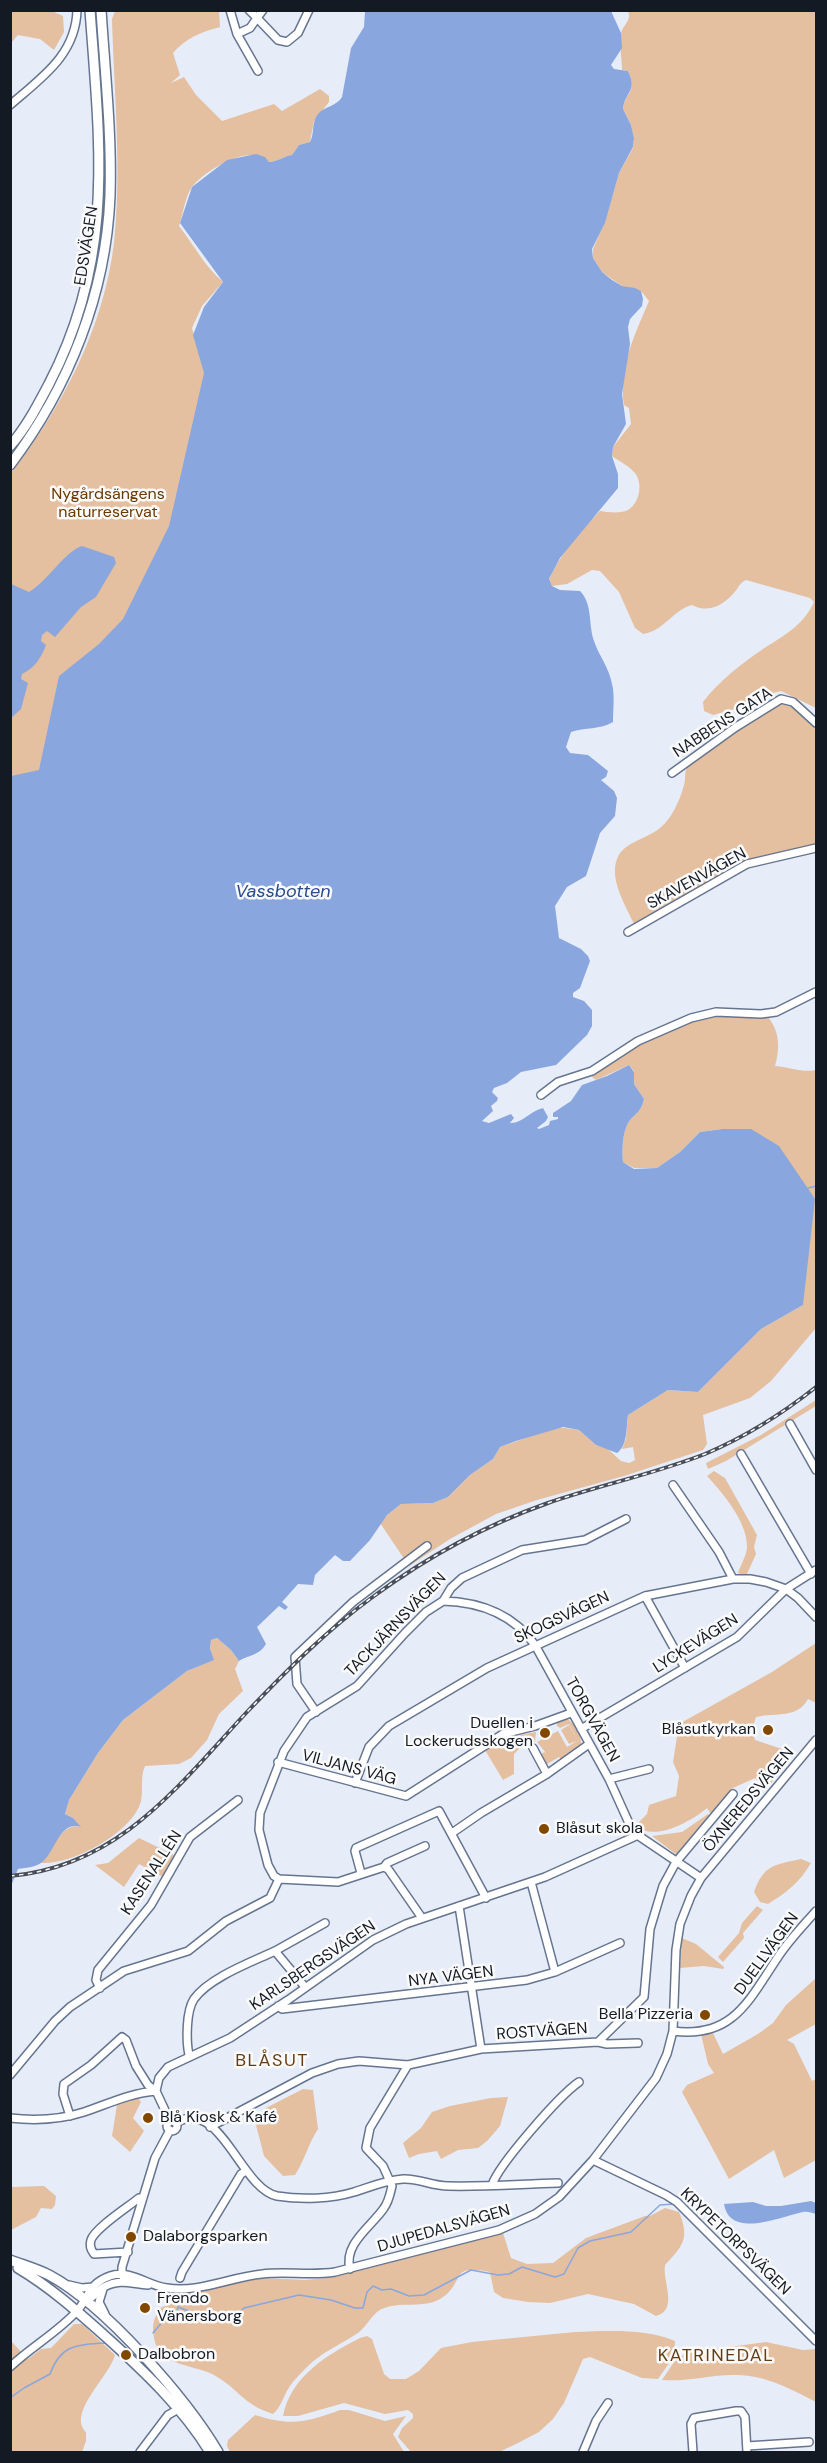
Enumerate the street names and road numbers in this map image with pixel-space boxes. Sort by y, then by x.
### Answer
street label: EDSVÄGEN [71,205,103,287]
street label: NABBENS GATA [670,684,776,762]
street label: SKAVENVÄGEN [644,844,750,914]
street label: TACKJÄRNSVÄGEN [341,1569,451,1681]
street label: SKOGSVÄGEN [511,1588,613,1648]
street label: LYCKEVÄGEN [650,1610,742,1678]
street label: TORGVÄGEN [561,1674,623,1766]
street label: ÖXNEREDSVÄGEN [699,1744,799,1856]
street label: VILJANS VÄG [300,1746,398,1790]
street label: KASENALLÉN [118,1827,186,1919]
street label: DUELLVÄGEN [731,1909,803,1999]
street label: KARLSBERGSVÄGEN [247,1917,379,2015]
street label: NYA VÄGEN [407,1962,495,1992]
street label: ROSTVÄGEN [496,2019,588,2045]
street label: KRYPETORPSVÄGEN [676,2184,794,2300]
street label: DJUPEDALSVÄGEN [376,2201,512,2257]

